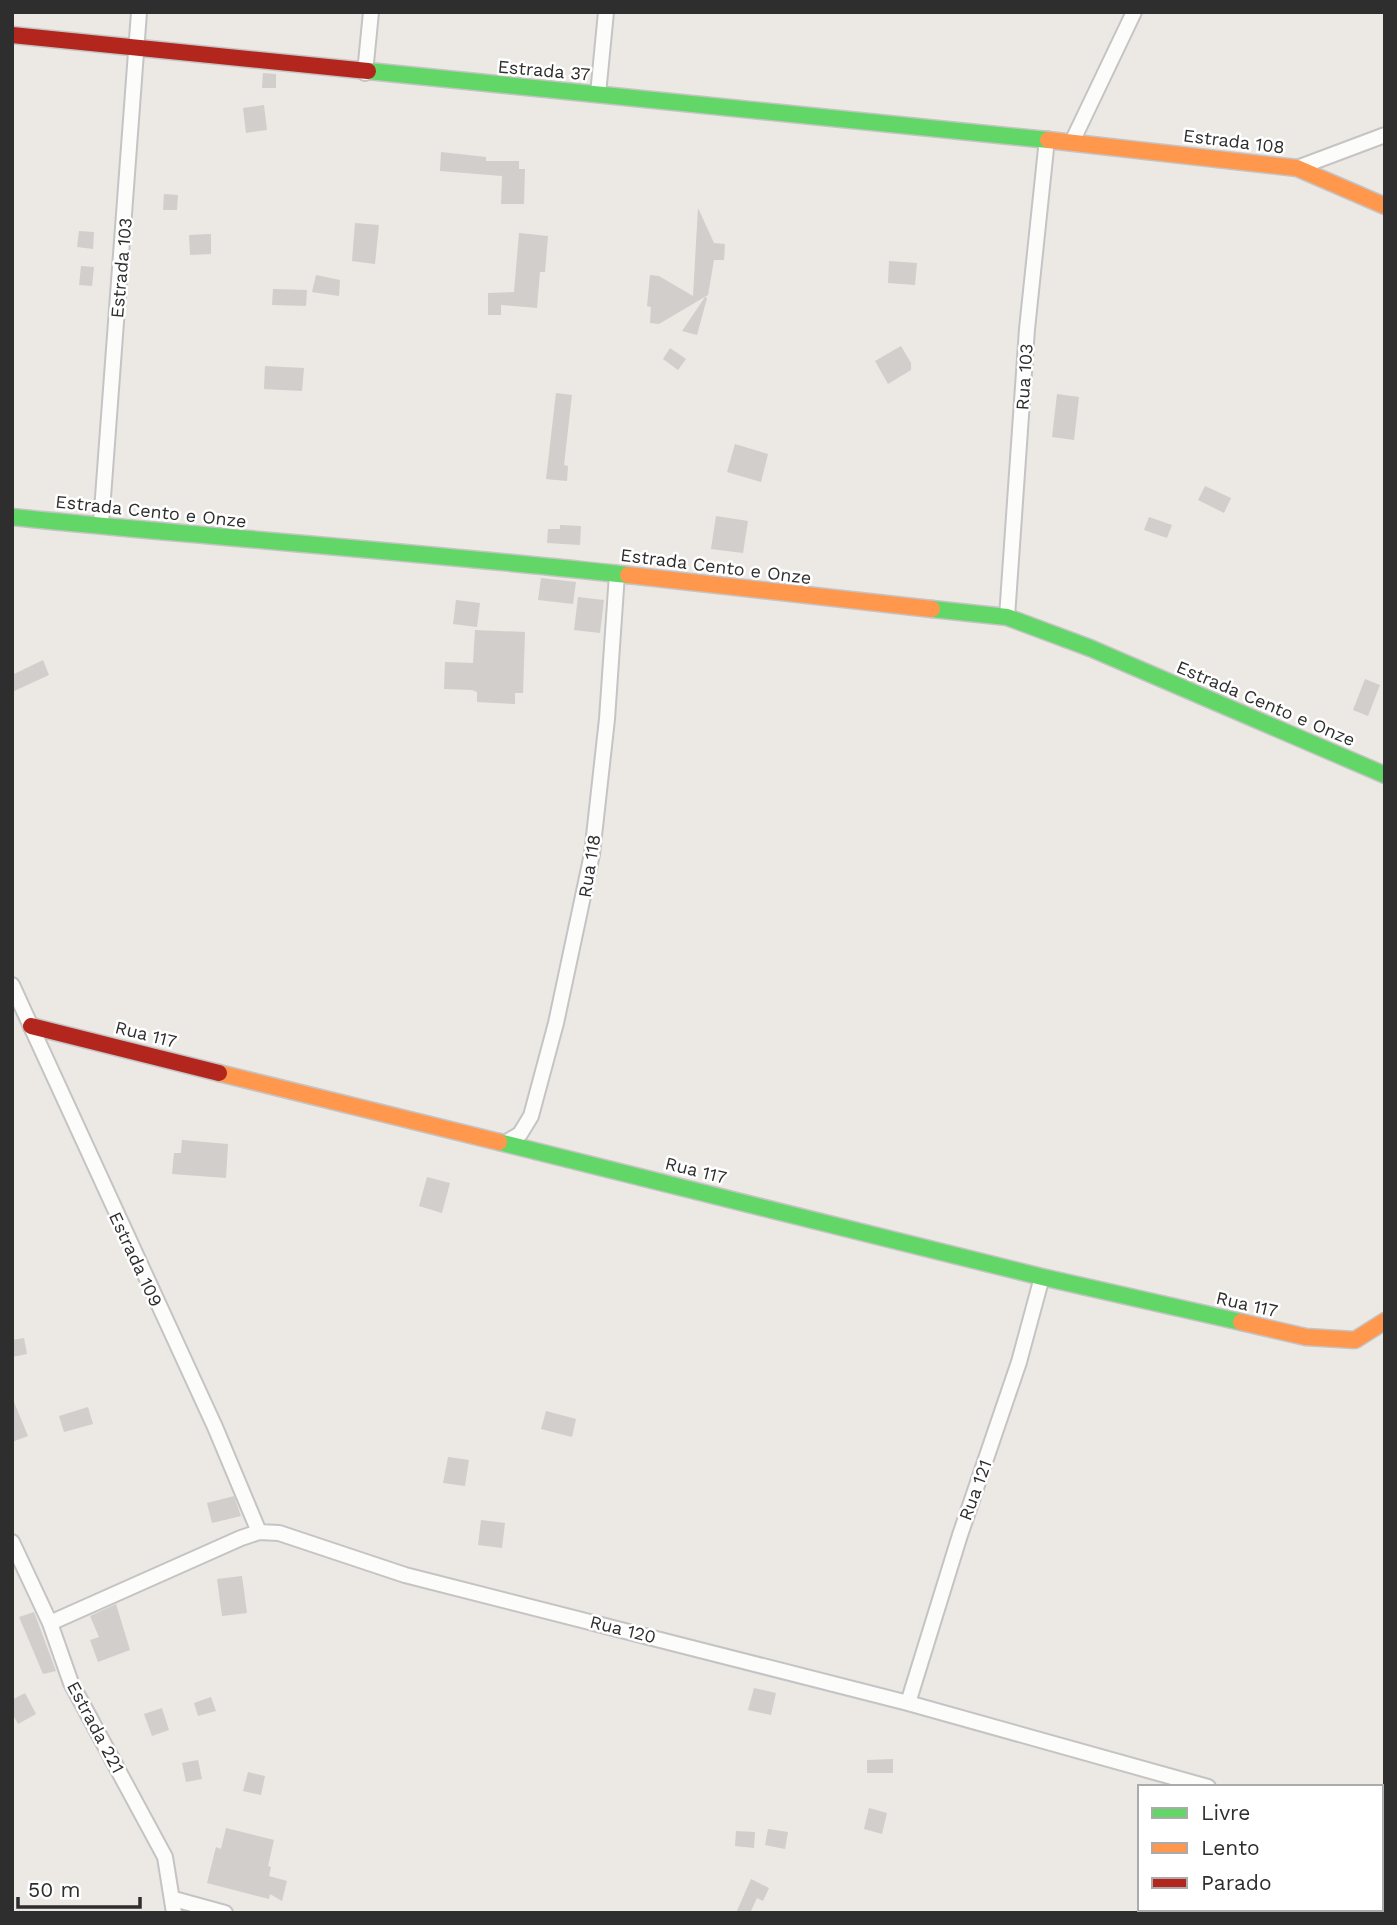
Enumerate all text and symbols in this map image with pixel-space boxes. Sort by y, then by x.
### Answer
street label: Estrada 37 [497,55,591,85]
street label: Estrada 108 [1182,124,1286,158]
street label: Estrada 103 [106,217,136,319]
street label: Rua 103 [1011,343,1037,411]
street label: Estrada Cento e Onze [54,491,248,531]
street label: Estrada Cento e Onze [619,544,813,588]
street label: Estrada Cento e Onze [1173,656,1359,750]
street label: Rua 118 [574,833,604,899]
street label: Rua 117 [113,1016,179,1052]
street label: Rua 117 [663,1152,729,1188]
street label: Estrada 109 [105,1208,167,1310]
street label: Rua 117 [1214,1287,1280,1321]
street label: Rua 121 [954,1457,996,1523]
street label: Rua 120 [588,1611,658,1647]
street label: Estrada 221 [63,1677,129,1777]
legend [1138,1785,1383,1911]
text: Livre [1201,1800,1250,1825]
text: Lento [1201,1835,1260,1860]
scale bar [18,1866,140,1910]
text: Parado [1201,1870,1272,1895]
text: 50 m [28,1877,80,1902]

